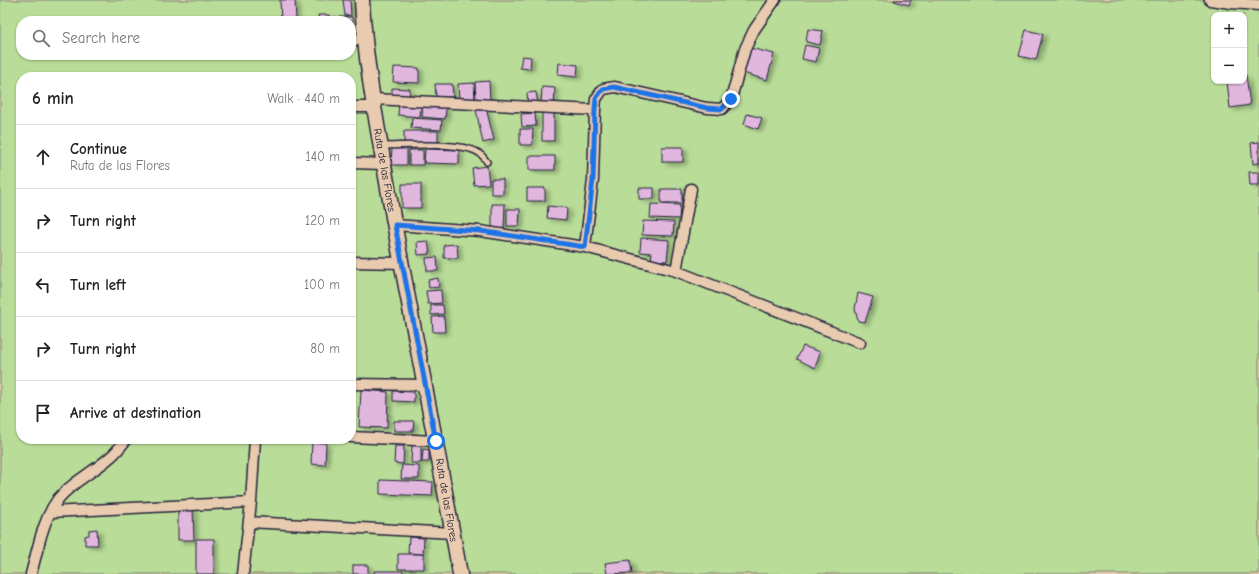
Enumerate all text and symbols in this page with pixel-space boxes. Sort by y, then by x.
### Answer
map controls [1211,12,1247,84]
button: + [1211,12,1247,48]
search box [16,16,356,60]
icon: search [30,27,52,49]
text: Search here [62,29,140,47]
button: − [1211,48,1247,84]
text: 6 min [32,89,74,108]
route end [722,90,740,108]
text: Walk · 440 m [267,91,340,106]
street label: Ruta de las Flores [371,127,398,213]
text: Continue [70,140,127,158]
icon: ahead [32,146,54,168]
text: 140 m [306,149,340,164]
text: Ruta de las Flores [70,158,170,173]
icon: right [32,210,54,232]
text: Turn right [70,212,136,230]
text: 120 m [305,213,340,228]
icon: left [32,274,54,296]
text: Turn left [70,276,126,294]
text: 100 m [304,277,340,292]
icon: right [32,338,54,360]
text: Turn right [70,340,136,358]
text: 80 m [310,341,340,356]
icon: arrive [32,402,54,424]
text: Arrive at destination [70,404,201,422]
route start [427,432,445,450]
street label: Ruta de las Flores [433,457,460,543]

